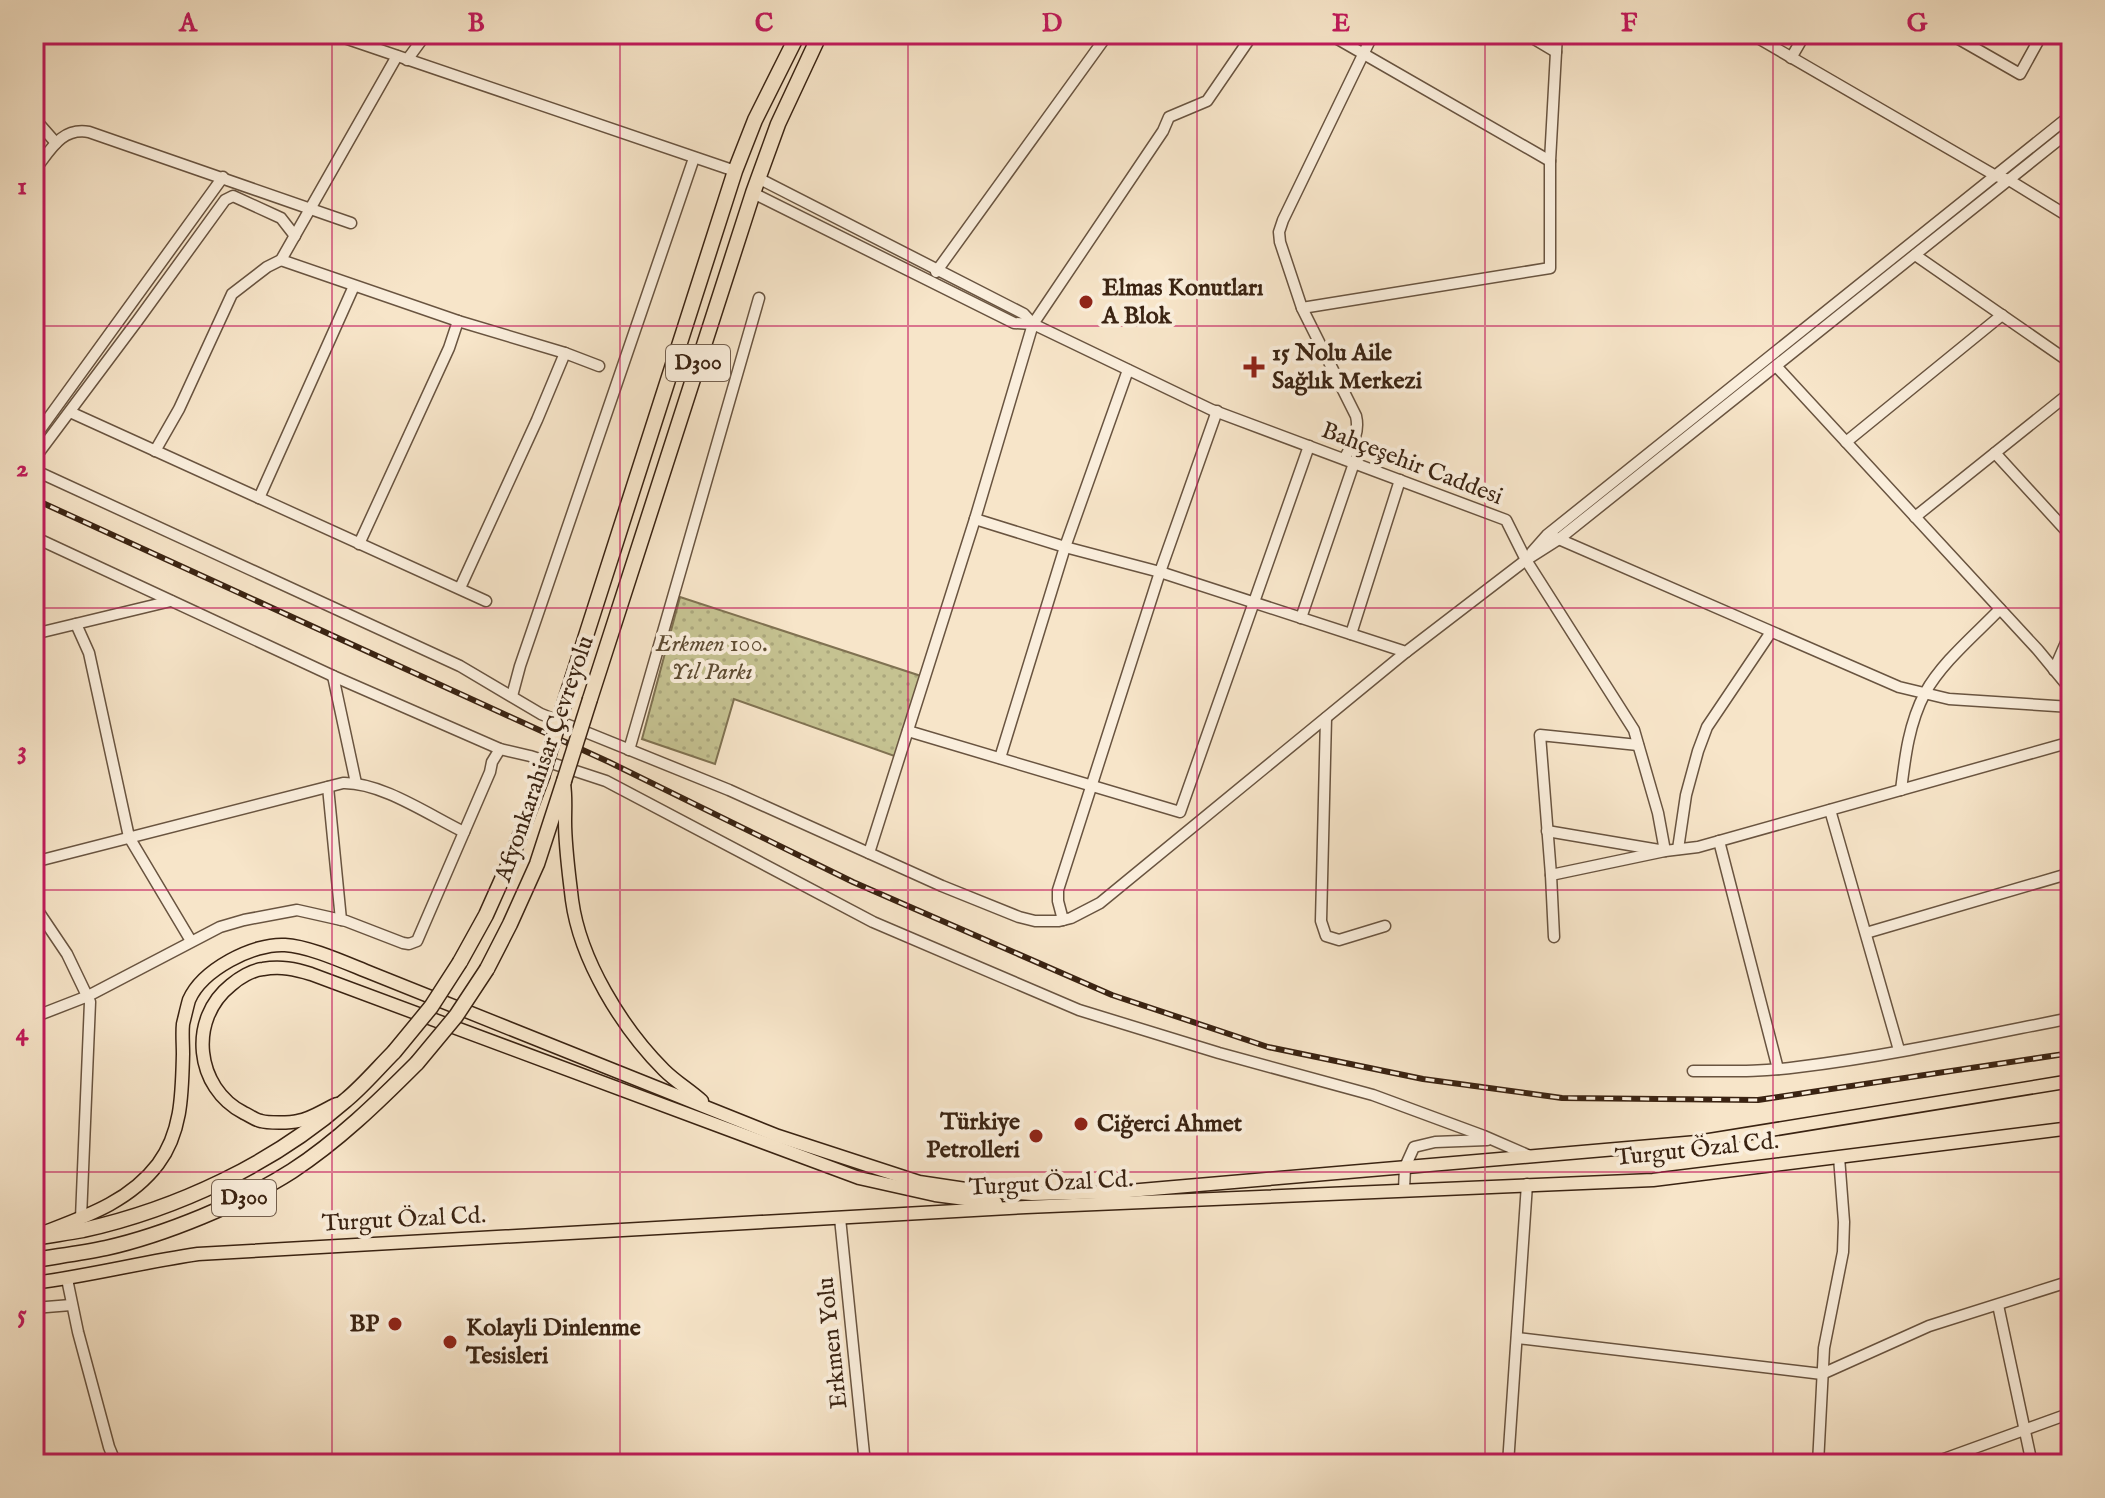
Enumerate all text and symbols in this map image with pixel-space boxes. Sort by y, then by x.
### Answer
text: A [178,7,198,40]
text: B [467,7,485,40]
text: C [755,7,774,40]
text: D [1042,7,1063,40]
text: E [1332,7,1350,40]
text: F [1621,7,1638,40]
text: G [1907,7,1928,40]
text: 1 [17,170,27,203]
place label: Elmas Konutları A Blok [1101,273,1264,332]
marker: Elmas Konutları A Blok [1077,293,1095,311]
place label: 15 Nolu Aile Sağlık Merkezi [1272,338,1423,397]
road number: D300 [666,345,730,381]
marker: 15 Nolu Aile Sağlık Merkezi [1243,356,1265,378]
street label: Bahçeşehir Caddesi [1317,415,1507,513]
text: 2 [16,452,28,485]
park label: Erkmen 100. Yıl Parkı [654,629,769,688]
street label: Afyonkarahisar Çevreyolu [488,632,602,887]
text: 3 [17,734,27,767]
text: 4 [16,1016,30,1049]
place label: Türkiye Petrolleri [926,1107,1021,1166]
place label: Ciğerci Ahmet [1097,1109,1243,1140]
marker: Ciğerci Ahmet [1072,1115,1090,1133]
street label: Turgut Özal Cd. [1614,1126,1780,1174]
marker: Türkiye Petrolleri [1027,1127,1045,1145]
street label: Turgut Özal Cd. [968,1164,1134,1204]
road number: D300 [212,1180,276,1216]
street label: Turgut Özal Cd. [321,1200,487,1240]
street label: Erkmen Yolu [811,1276,855,1410]
text: 5 [17,1298,27,1331]
place label: BP [349,1309,379,1340]
place label: Kolayli Dinlenme Tesisleri [465,1313,641,1372]
marker: BP [386,1315,404,1333]
marker: Kolayli Dinlenme Tesisleri [441,1333,459,1351]

